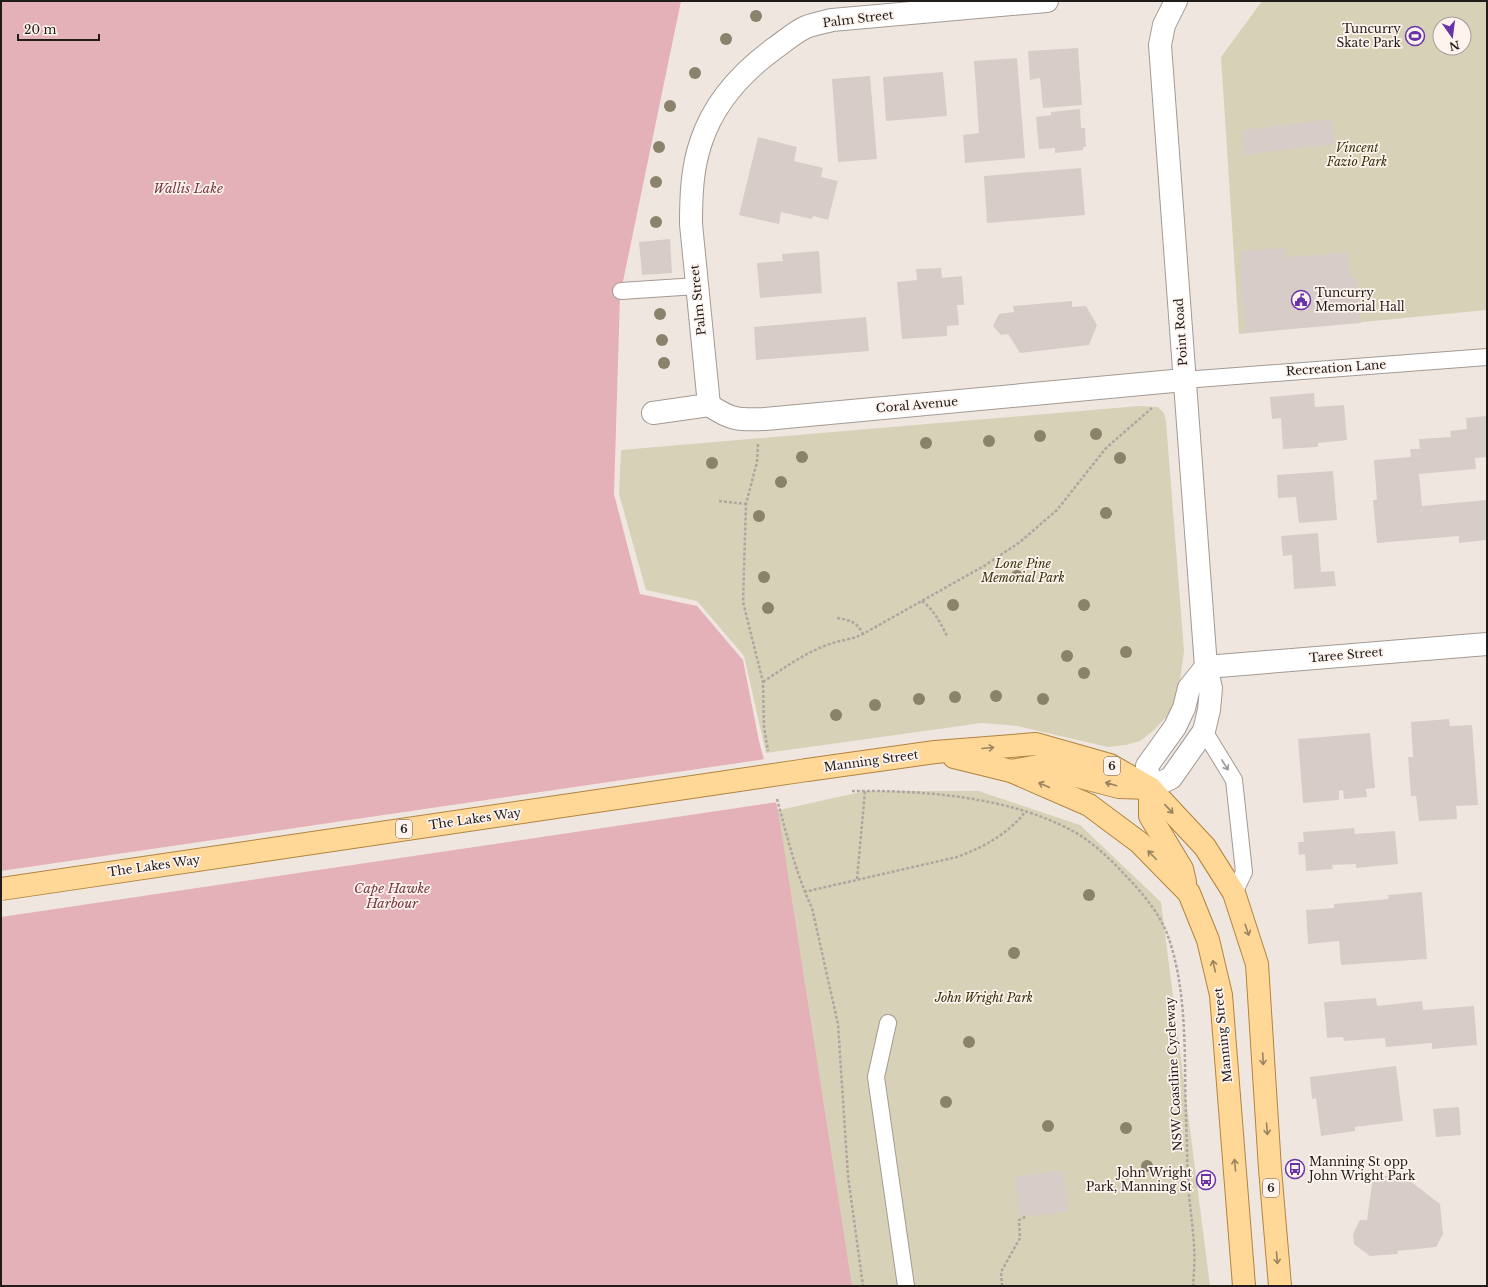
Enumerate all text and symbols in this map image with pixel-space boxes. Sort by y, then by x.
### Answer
street label: Palm Street [822,7,895,30]
scale bar [18,16,99,42]
north arrow [1432,16,1472,56]
place label: Tuncurry Skate Park [1336,21,1402,50]
text: 20 m [24,22,56,37]
sports icon: Tuncurry Skate Park [1404,25,1426,47]
text: N [1447,38,1461,54]
park label: Vincent Fazio Park [1326,140,1387,169]
water label: Wallis Lake [153,180,223,197]
street label: Palm Street [686,263,709,336]
place label: Tuncurry Memorial Hall [1315,285,1405,314]
public building icon: Tuncurry Memorial Hall [1290,289,1312,311]
street label: Point Road [1171,298,1190,366]
street label: Recreation Lane [1285,357,1387,378]
street label: Coral Avenue [875,393,959,416]
park label: Lone Pine Memorial Park [980,556,1065,585]
street label: Taree Street [1308,644,1384,665]
one-way arrow [981,744,994,751]
street label: Manning Street [823,746,920,775]
road number: 6 [1104,757,1120,775]
one-way arrow [1221,759,1229,771]
one-way arrow [1105,780,1118,788]
one-way arrow [1038,781,1050,788]
one-way arrow [1165,804,1174,815]
street label: The Lakes Way [428,805,522,832]
road number: 6 [396,820,412,838]
one-way arrow [1147,850,1157,860]
street label: The Lakes Way [107,852,201,879]
water label: Cape Hawke Harbour [354,880,430,912]
one-way arrow [1244,924,1252,936]
one-way arrow [1210,960,1218,973]
street label: Manning Street [1210,986,1235,1083]
park label: John Wright Park [934,990,1033,1005]
street label: NSW Coastline Cycleway [1162,996,1185,1152]
one-way arrow [1259,1052,1267,1065]
one-way arrow [1263,1122,1271,1135]
place label: Manning St opp John Wright Park [1307,1154,1416,1183]
bus stop icon: Manning St opp John Wright Park [1284,1158,1306,1180]
one-way arrow [1231,1159,1239,1172]
place label: John Wright Park, Manning St [1086,1165,1192,1194]
bus stop icon: John Wright Park, Manning St [1195,1169,1217,1191]
road number: 6 [1263,1179,1279,1197]
one-way arrow [1274,1251,1281,1264]

